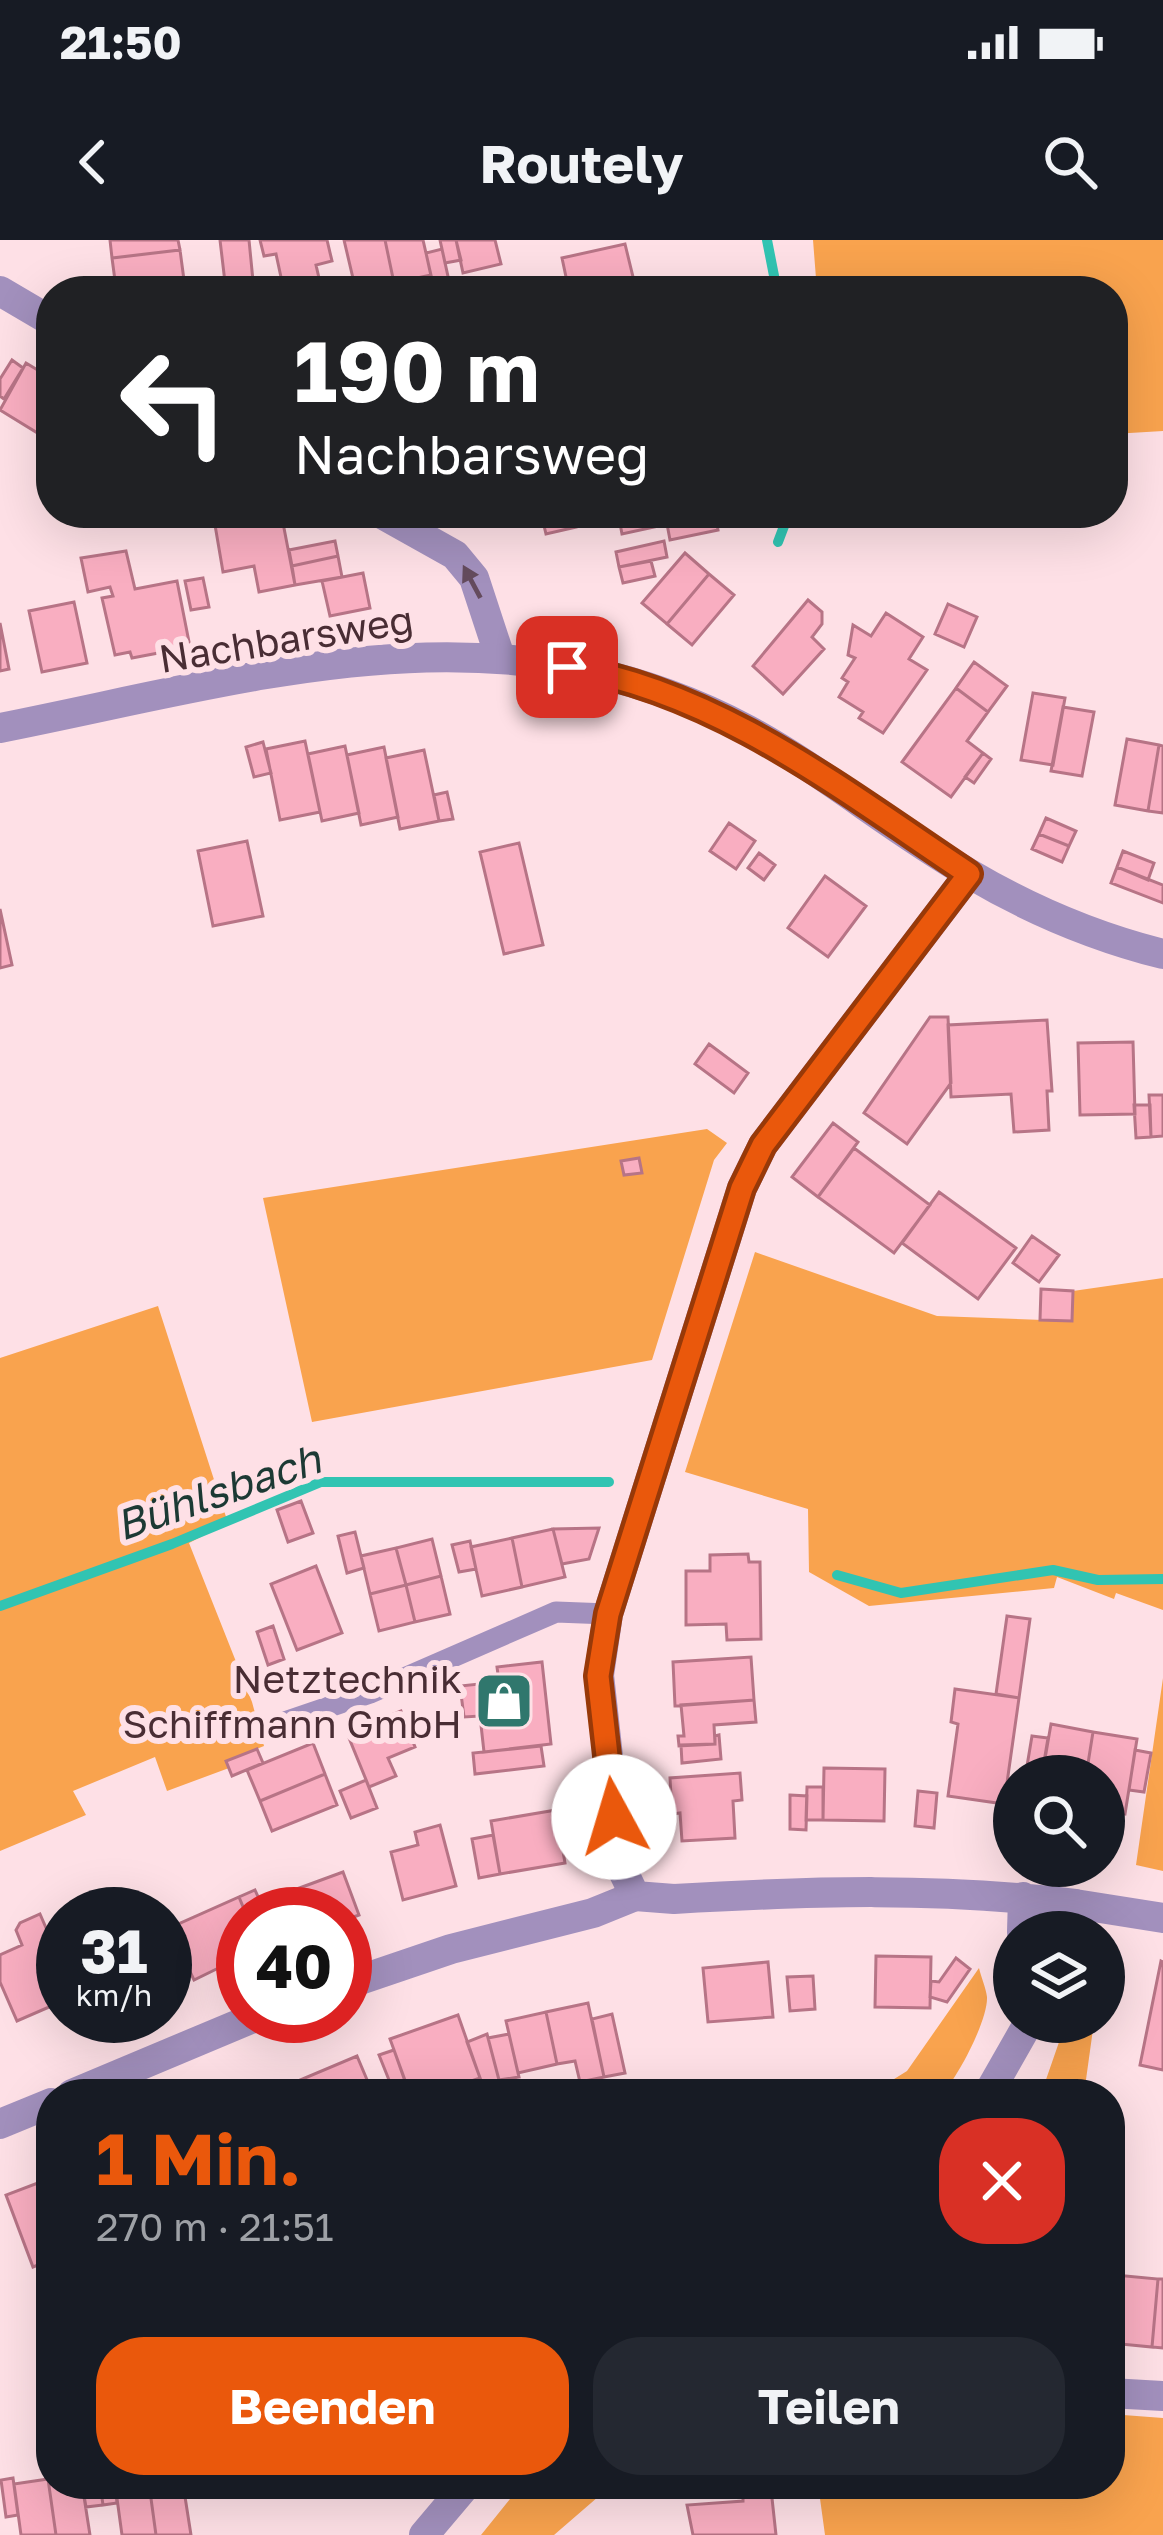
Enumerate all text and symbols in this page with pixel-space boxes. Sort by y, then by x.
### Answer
text: 21:50 [60,15,182,69]
icon: back [60,129,126,195]
icon: search [1037,129,1103,195]
text: Routely [479,130,684,195]
text: 190 m [294,320,540,420]
icon: left [96,324,252,480]
text: Nachbarsweg [294,421,649,486]
one-way arrow [462,564,482,599]
street label: Nachbarsweg [156,595,416,682]
pin [516,616,618,718]
icon: arrive [534,634,600,700]
water label: Bühlsbach [109,1432,329,1549]
place label: Netztechnik Schiffmann GmbH [123,1655,462,1747]
shop icon: Netztechnik Schiffmann GmbH [473,1670,535,1732]
position arrow [551,1754,677,1880]
map controls [993,1755,1125,2043]
button: search [993,1755,1125,1887]
speed limit sign: 40 [216,1887,372,2043]
button: layers [993,1911,1125,2043]
text: 31 [80,1914,148,1986]
text: km/h [76,1977,152,2013]
text: 1 Min. [96,2114,302,2201]
button: close [939,2118,1065,2244]
text: 270 m · 21:51 [96,2203,334,2250]
button: Beenden [96,2337,569,2475]
button: Teilen [593,2337,1065,2475]

